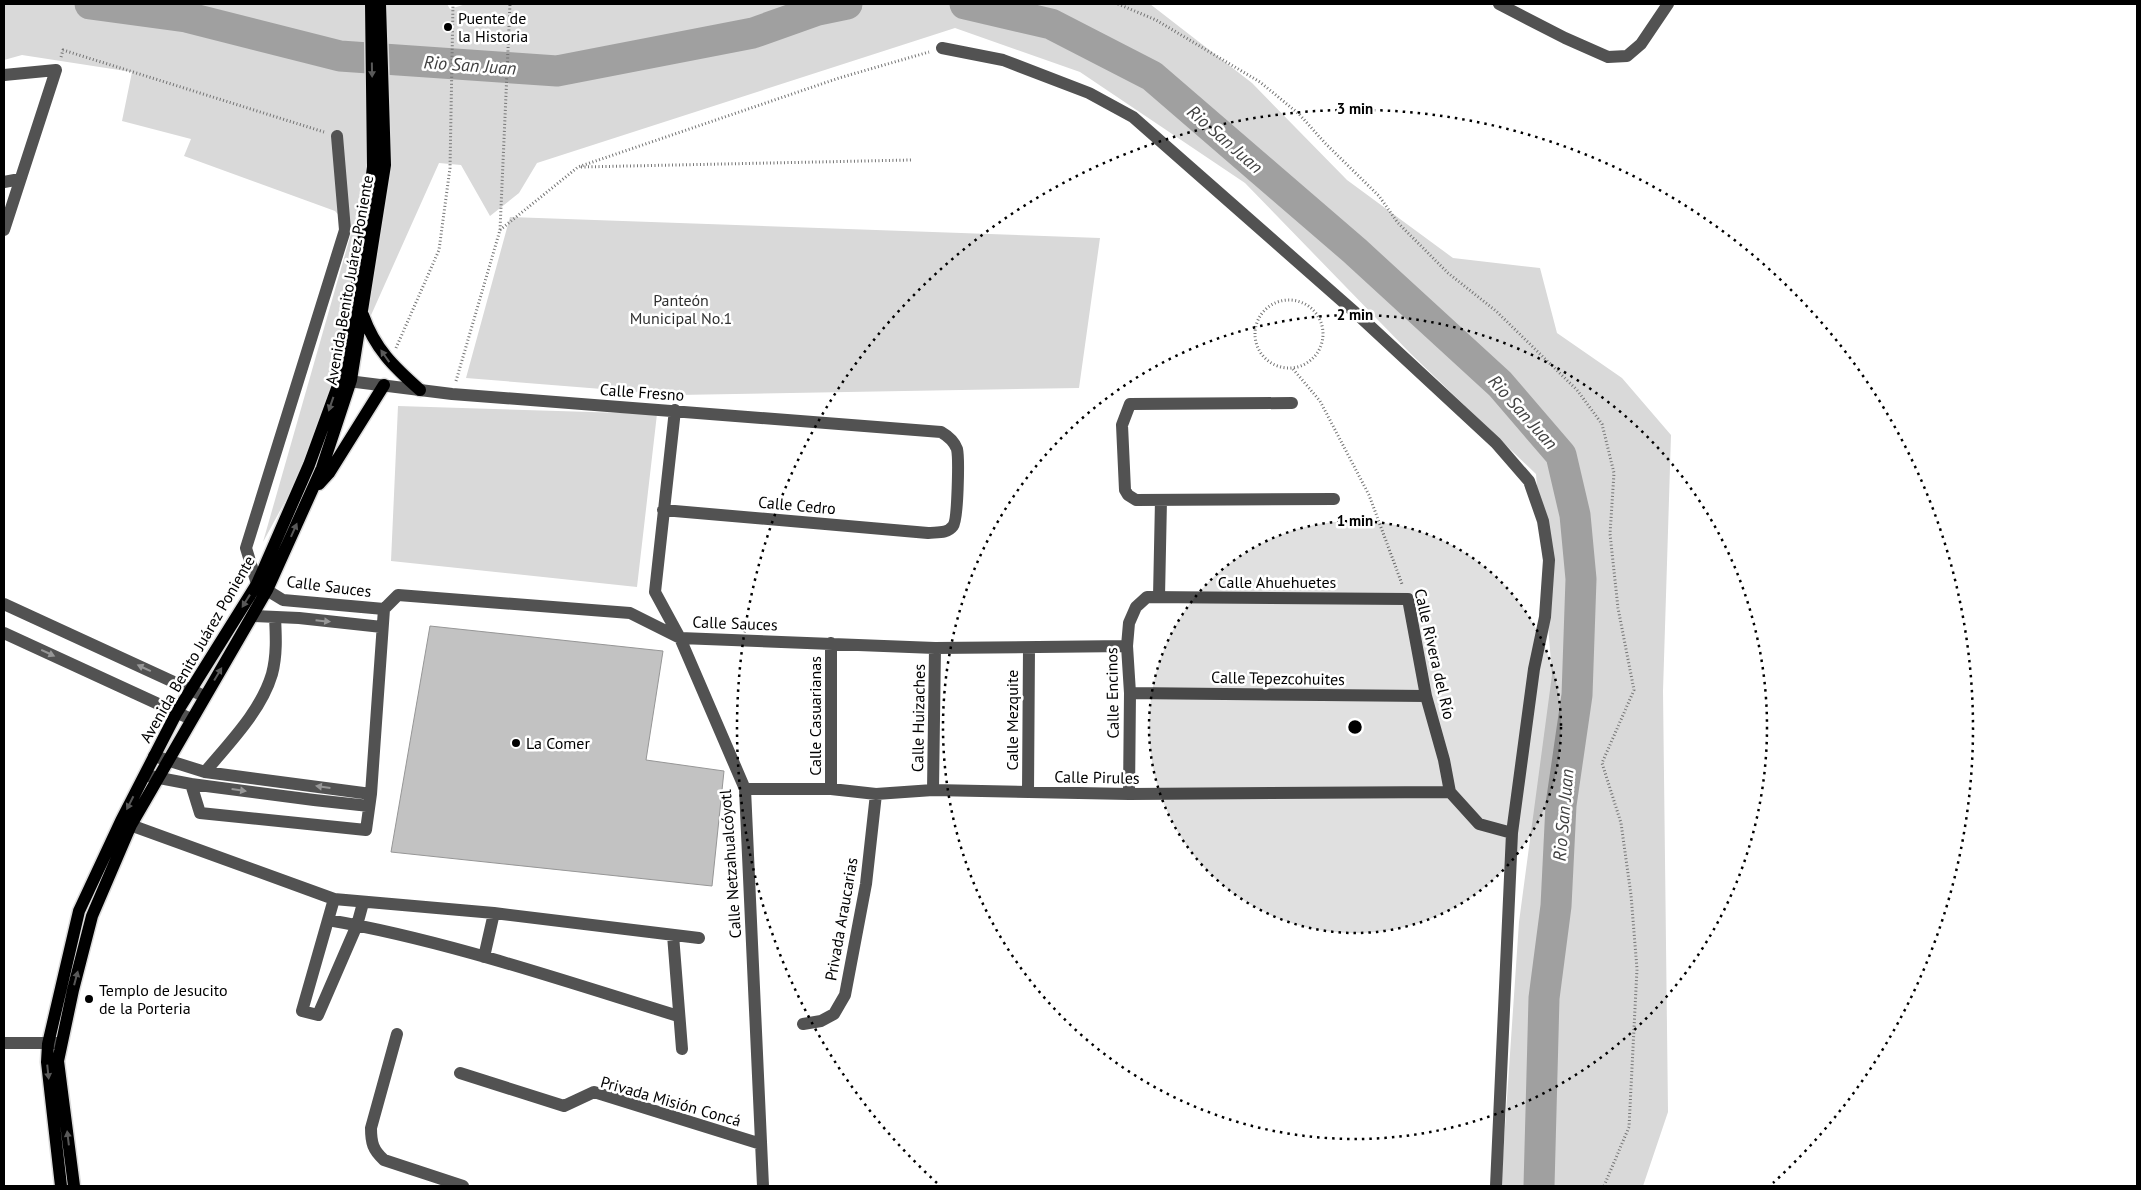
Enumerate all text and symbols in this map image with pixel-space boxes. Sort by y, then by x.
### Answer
place label: Puente de la Historia [458,8,528,46]
marker: Puente de la Historia [442,21,454,33]
water label: Rio San Juan [423,50,517,80]
one-way arrow [368,62,376,78]
text: 3 min [1337,99,1373,118]
water label: Rio San Juan [1182,100,1268,178]
street label: Avenida Benito Juárez Poniente [321,174,377,386]
park label: Panteón Municipal No.1 [630,290,732,328]
text: 2 min [1337,305,1373,324]
one-way arrow [380,349,390,363]
water label: Rio San Juan [1483,370,1563,454]
street label: Calle Fresno [599,379,685,405]
one-way arrow [327,397,335,412]
street label: Calle Cedro [757,492,837,518]
text: 1 min [1337,511,1373,530]
one-way arrow [290,523,298,537]
street label: Avenida Benito Juárez Poniente [135,552,259,746]
street label: Calle Sauces [285,571,373,601]
street label: Calle Ahuehuetes [1218,572,1337,592]
street label: Calle Rivera del Río [1410,587,1460,721]
one-way arrow [242,595,251,608]
street label: Calle Sauces [692,612,778,634]
one-way arrow [316,617,332,625]
street label: Calle Encinos [1101,647,1123,739]
one-way arrow [41,649,55,657]
street label: Calle Casuarianas [805,656,825,776]
one-way arrow [137,664,151,672]
street label: Calle Huizaches [907,664,929,772]
one-way arrow [213,667,223,680]
street label: Calle Tepezcohuites [1211,667,1345,689]
street label: Calle Mezquite [1002,670,1022,770]
centre of rings [1346,718,1364,736]
place label: La Comer [526,733,590,753]
marker: La Comer [510,737,522,749]
street label: Calle Pirules [1054,766,1140,788]
water label: Rio San Juan [1547,768,1579,862]
one-way arrow [314,783,330,791]
one-way arrow [232,786,248,794]
street label: Calle Netzahualcóyotl [715,789,745,939]
one-way arrow [126,795,134,810]
street label: Privada Araucarias [820,855,862,982]
one-way arrow [72,970,80,985]
place label: Templo de Jesucito de la Porteria [99,980,228,1018]
marker: Templo de Jesucito de la Porteria [83,993,95,1005]
one-way arrow [44,1065,52,1081]
street label: Privada Misión Concá [598,1071,744,1131]
one-way arrow [64,1130,72,1146]

